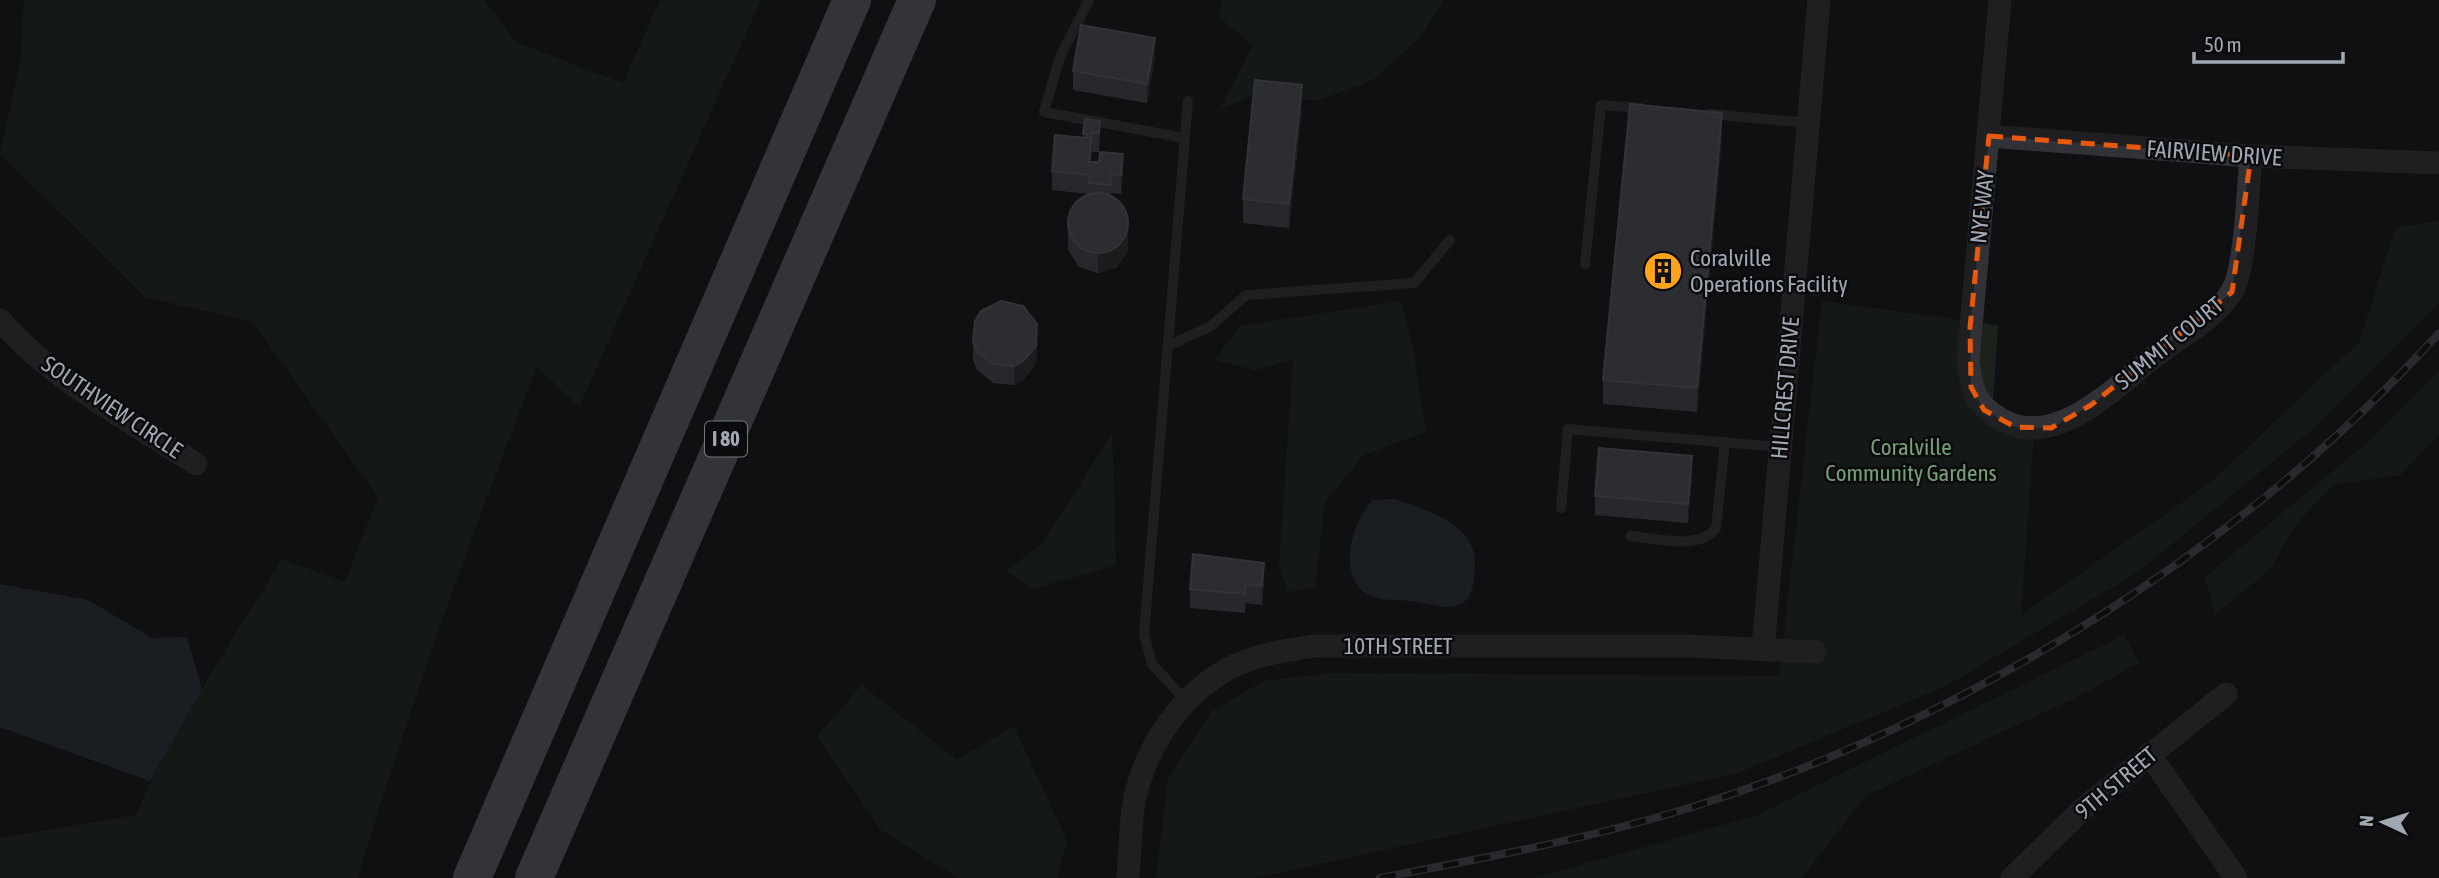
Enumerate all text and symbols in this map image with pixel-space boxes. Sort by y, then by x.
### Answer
scale bar [2194,21,2343,65]
text: 50 m [2204,32,2242,56]
street label: FAIRVIEW DRIVE [2146,135,2283,171]
street label: NYE WAY [1965,168,1999,245]
place label: Coralville Operations Facility [1690,245,1848,297]
building icon: Coralville Operations Facility [1642,250,1684,292]
street label: SUMMIT COURT [2110,291,2228,395]
street label: HILLCREST DRIVE [1766,316,1804,460]
street label: SOUTHVIEW CIRCLE [37,351,187,464]
road number: I 80 [705,422,747,457]
park label: Coralville Community Gardens [1825,434,1997,486]
street label: 10TH STREET [1343,633,1453,659]
street label: 9TH STREET [2070,741,2162,825]
north arrow [2348,787,2418,857]
text: N [2355,814,2377,827]

